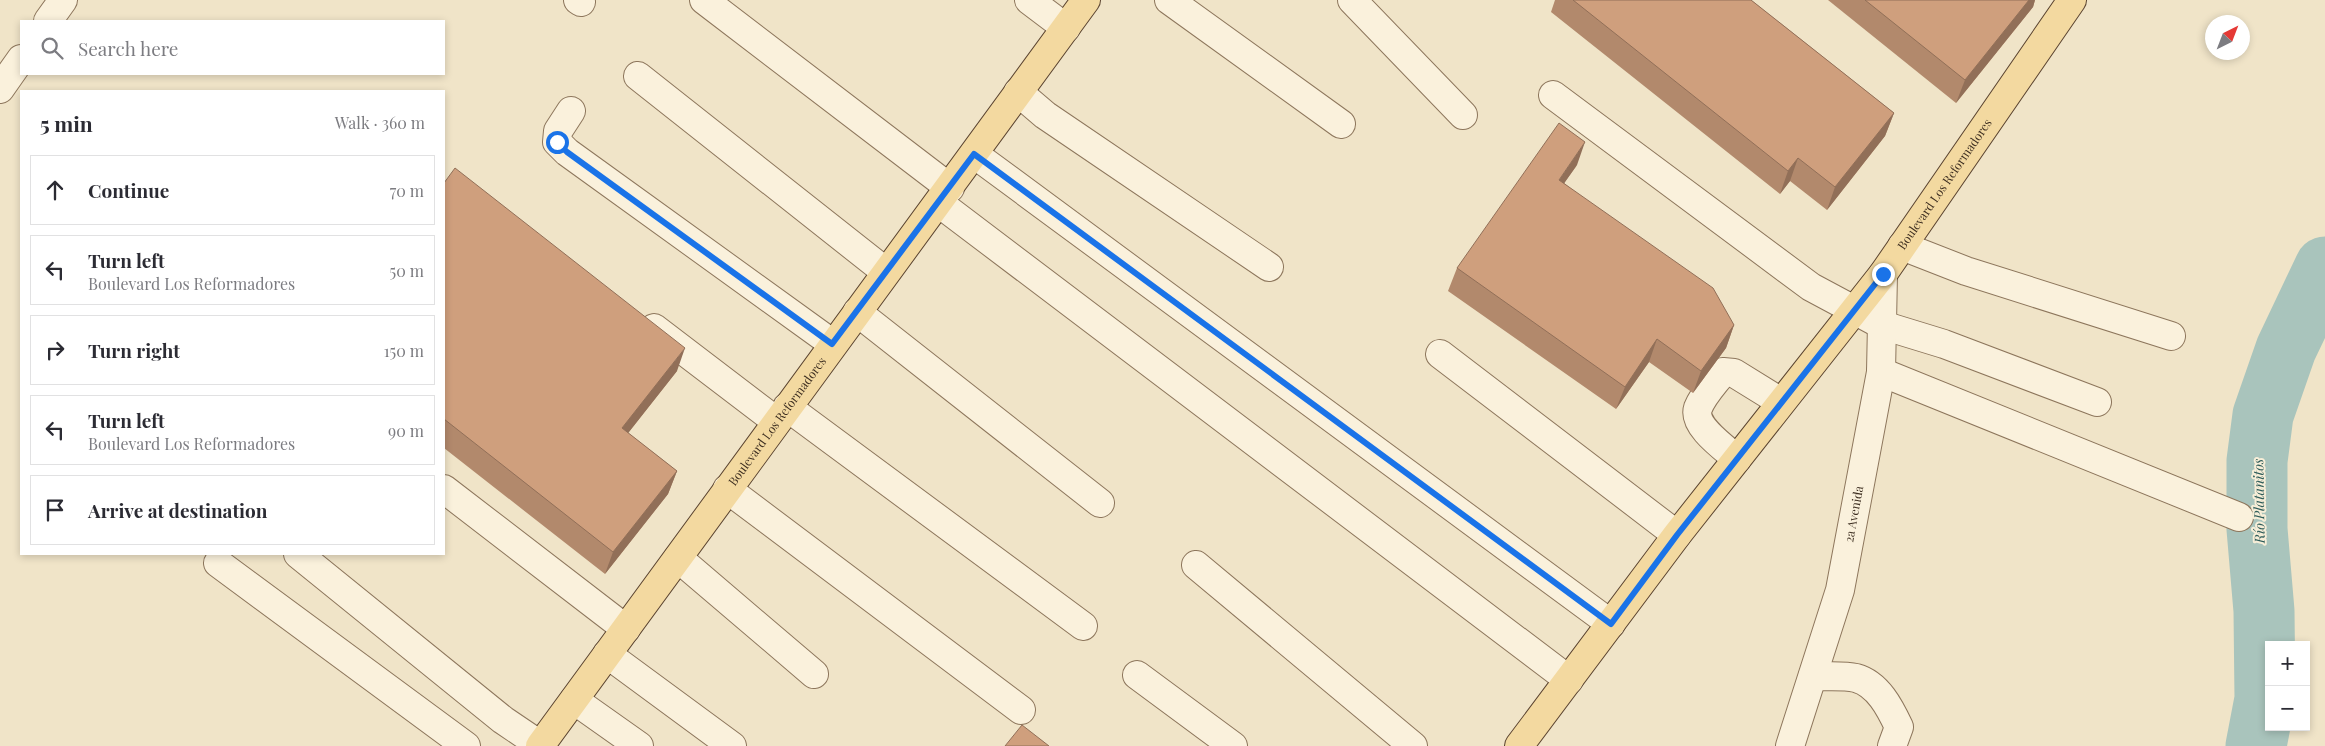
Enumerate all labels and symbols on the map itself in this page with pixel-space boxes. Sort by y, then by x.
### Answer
north arrow [2205,15,2250,60]
street label: Boulevard Los Reformadores [1893,115,1995,252]
route start [546,131,569,154]
route end [1872,263,1895,286]
street label: Boulevard Los Reformadores [724,354,829,489]
water label: Río Platanitos [2248,458,2269,544]
street label: 2a Avenida [1840,484,1866,544]

